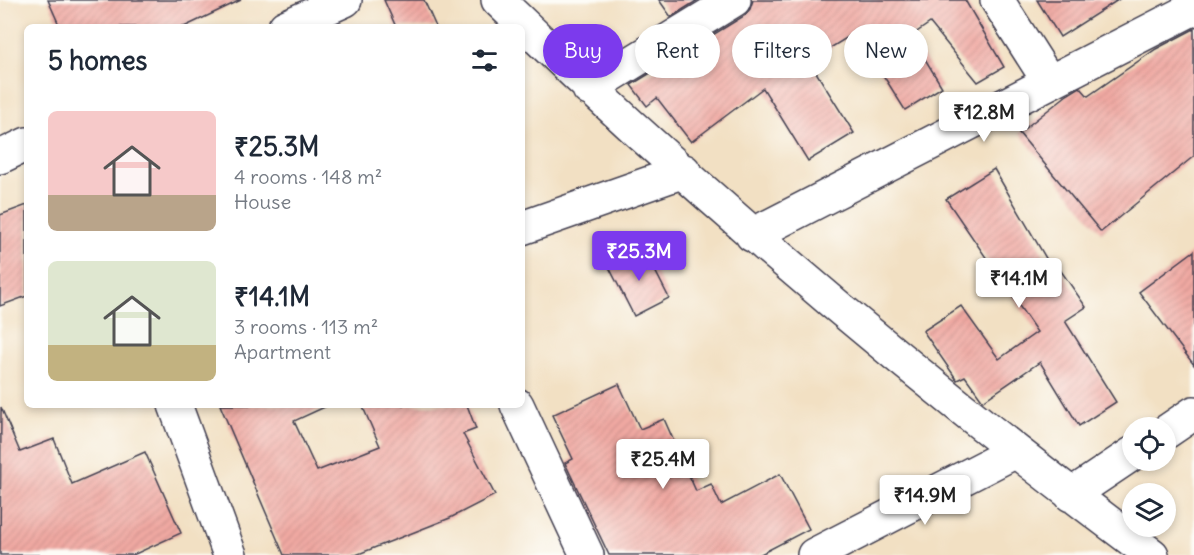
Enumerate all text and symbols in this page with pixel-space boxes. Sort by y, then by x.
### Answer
chip: Buy [543,24,623,78]
chip: Rent [635,24,720,78]
chip: Filters [732,24,832,78]
chip: New [844,24,928,78]
text: 5 homes [48,44,147,77]
icon: filters [468,44,501,77]
pin: ₹12.8M [935,92,1033,143]
text: ₹12.8M [953,99,1015,124]
text: ₹25.3M [234,130,319,163]
icon: home [96,135,168,207]
text: 4 rooms · 148 m² [234,164,382,189]
text: House [234,189,291,214]
pin: ₹25.3M [590,231,688,282]
text: ₹25.3M [606,238,672,263]
pin: ₹14.1M [970,258,1068,309]
text: ₹14.1M [990,265,1048,290]
text: ₹14.1M [234,280,310,313]
icon: home [96,285,168,357]
text: 3 rooms · 113 m² [234,314,378,339]
text: Apartment [234,339,331,364]
map controls [1122,417,1176,537]
button: locate [1122,417,1176,471]
pin: ₹25.4M [614,439,712,490]
text: ₹25.4M [630,446,696,471]
pin: ₹14.9M [876,475,974,526]
text: ₹14.9M [894,482,956,507]
button: layers [1122,483,1176,537]

